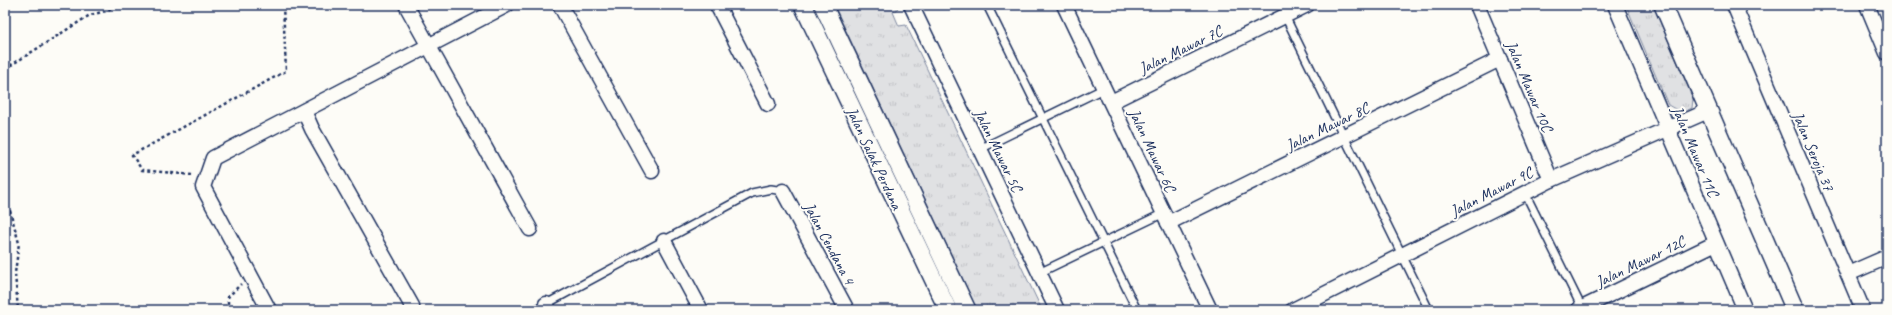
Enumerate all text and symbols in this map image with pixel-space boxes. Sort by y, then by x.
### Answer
street label: Jalan Mawar 7C [1135,21,1226,79]
street label: Jalan Mawar 10C [1501,37,1558,136]
street label: Jalan Mawar 8C [1282,98,1373,156]
street label: Jalan Mawar 11C [1667,102,1724,201]
street label: Jalan Salak Perdana [841,103,907,214]
street label: Jalan Mawar 5C [969,105,1027,196]
street label: Jalan Mawar 6C [1124,105,1181,197]
street label: Jalan Seroja 37 [1787,108,1839,195]
street label: Jalan Mawar 9C [1446,162,1537,222]
street label: Jalan Cendana 4 [799,198,860,289]
street label: Jalan Mawar 12C [1592,231,1690,293]

